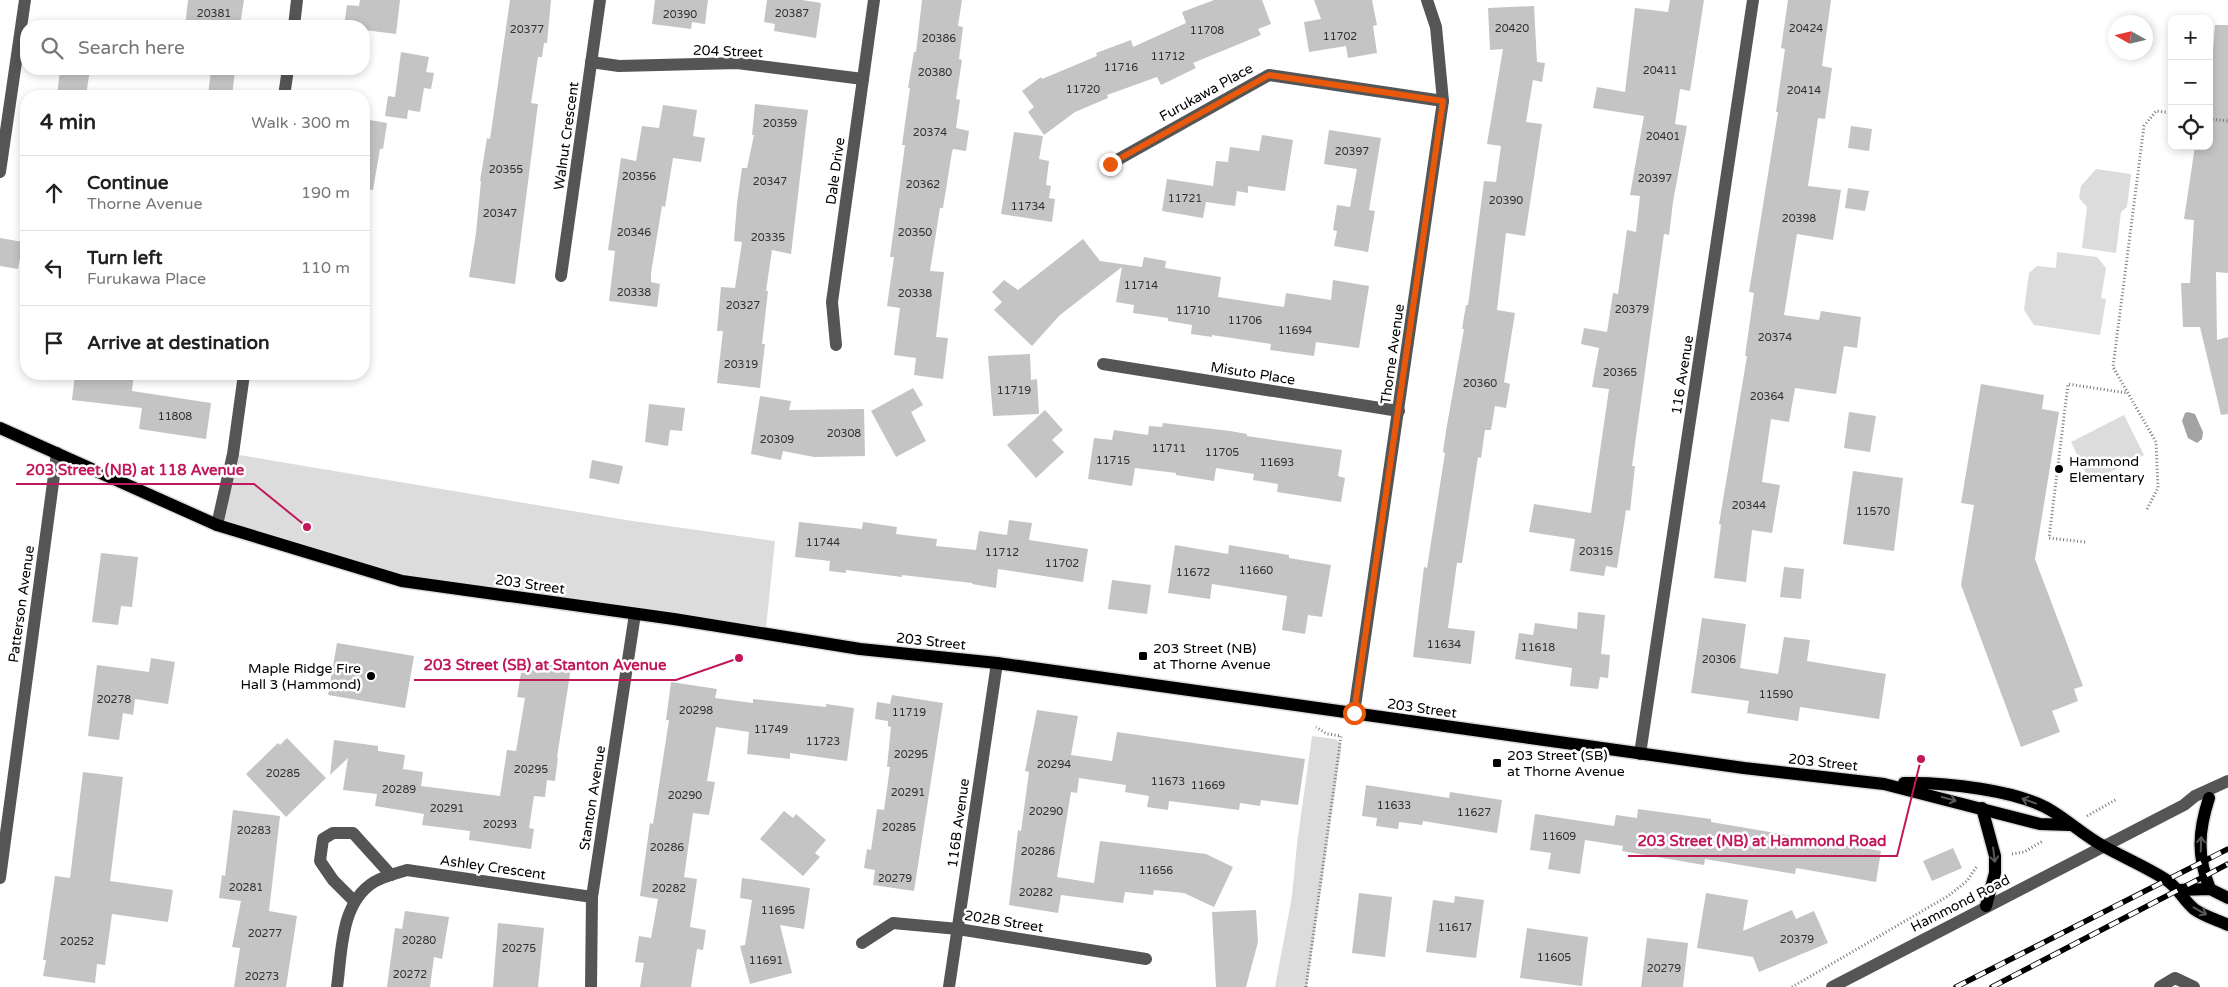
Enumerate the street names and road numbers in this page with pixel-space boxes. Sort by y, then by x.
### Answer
street label: 204 Street [693,42,764,61]
street label: Furukawa Place [1157,60,1256,125]
street label: Walnut Crescent [550,80,583,191]
street label: Dale Drive [822,136,849,206]
street label: Thorne Avenue [1377,303,1408,405]
street label: 116 Avenue [1668,334,1697,416]
street label: Misuto Place [1209,358,1297,389]
street label: Patterson Avenue [5,544,38,664]
street label: 203 Street [494,571,566,598]
street label: 203 Street [895,629,967,654]
street label: 203 Street [1386,695,1458,722]
street label: Stanton Avenue [576,744,609,852]
street label: 203 Street [1787,750,1859,775]
street label: 116B Avenue [944,777,973,869]
street label: Ashley Crescent [439,852,548,883]
street label: Hammond Road [1908,871,2013,936]
street label: 202B Street [963,907,1045,936]

